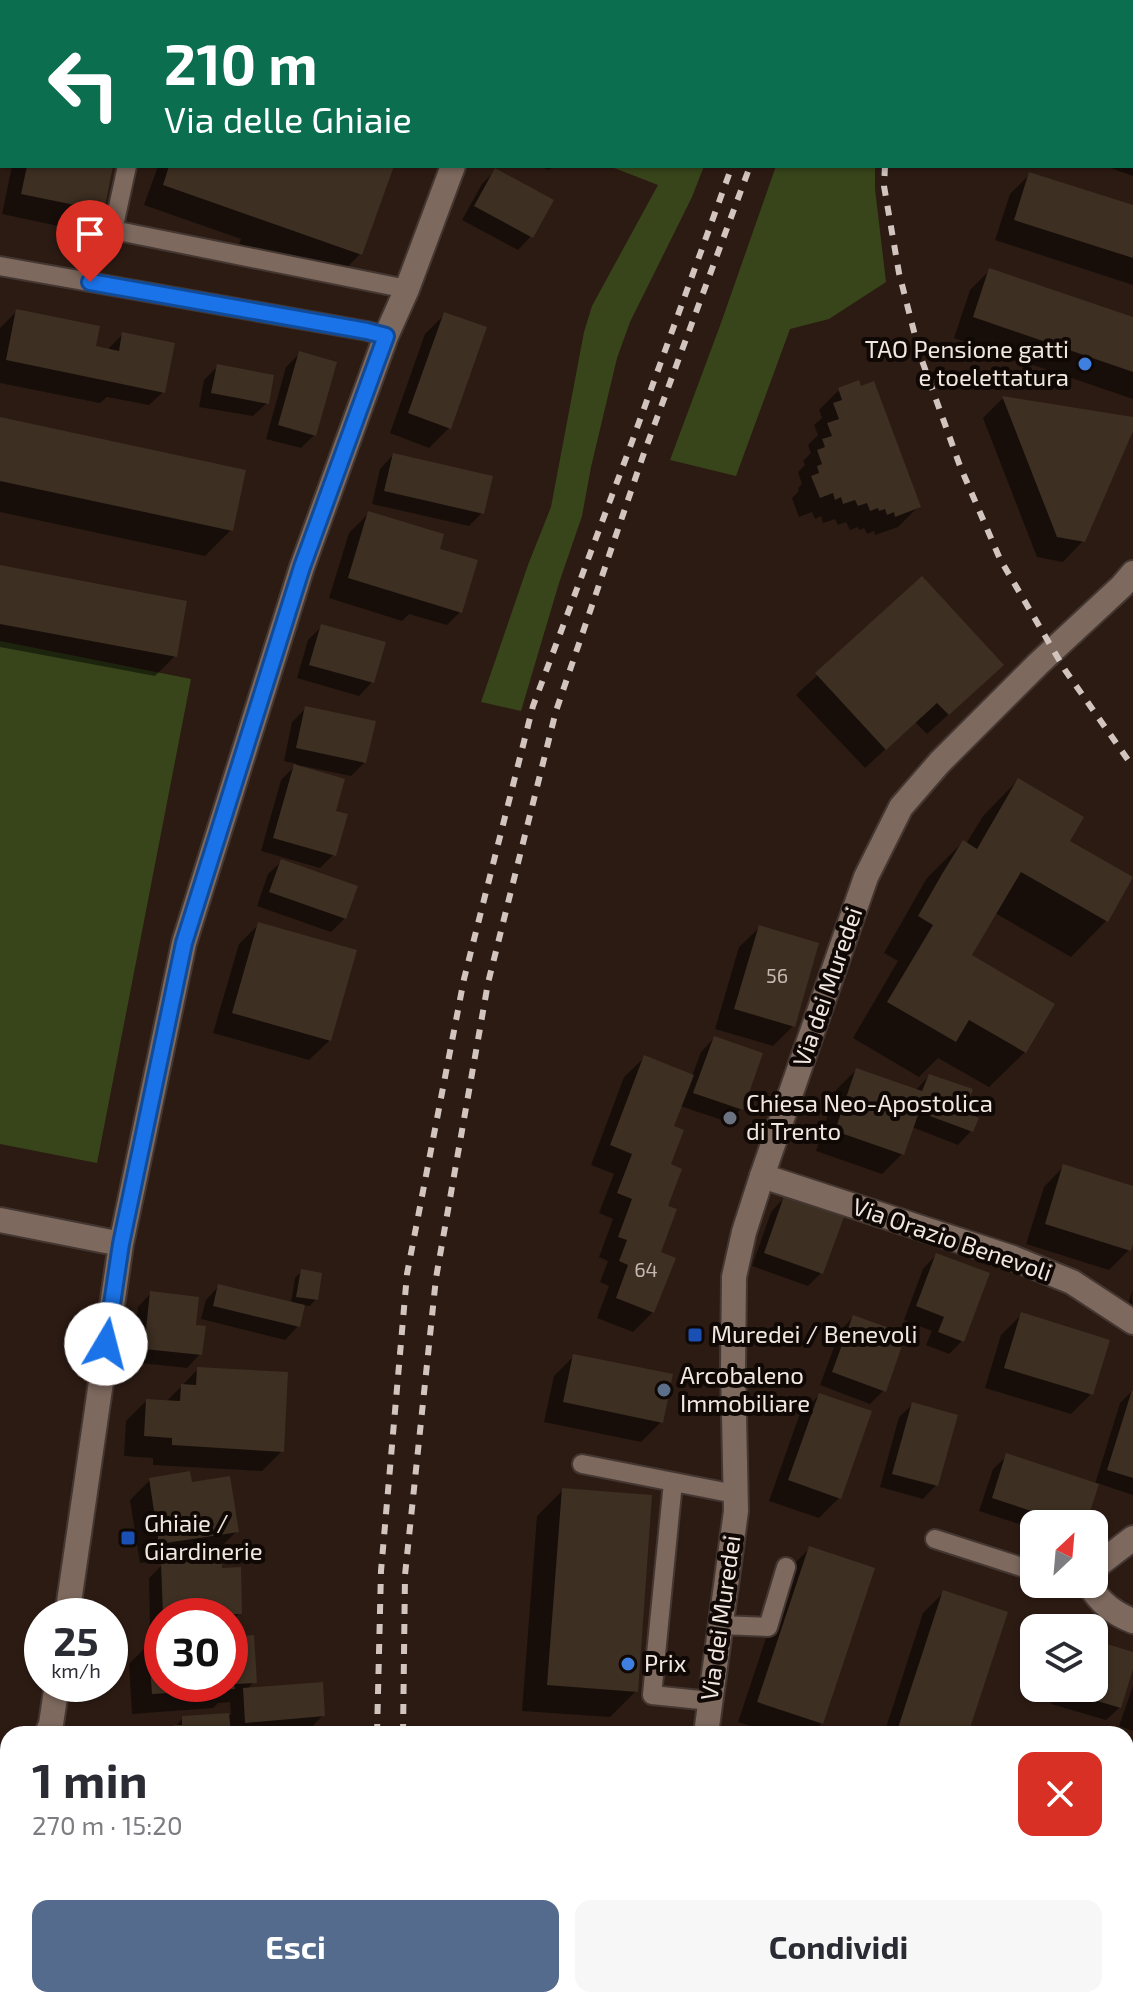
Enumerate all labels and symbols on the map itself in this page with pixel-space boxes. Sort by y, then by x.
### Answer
pin [56,200,124,282]
place label: TAO Pensione gatti e toelettatura [865,334,1069,391]
marker: TAO Pensione gatti e toelettatura [1076,355,1094,373]
street label: Via dei Muredei [786,903,867,1070]
house number: 56 [766,963,788,987]
place label: Chiesa Neo-Apostolica di Trento [746,1088,993,1145]
marker: Chiesa Neo-Apostolica di Trento [721,1109,739,1127]
street label: Via Orazio Benevoli [849,1191,1056,1286]
house number: 64 [634,1257,658,1281]
position arrow [64,1302,148,1386]
place label: Muredei / Benevoli [711,1319,917,1348]
marker: Muredei / Benevoli [686,1326,704,1344]
place label: Arcobaleno Immobiliare [680,1360,810,1417]
marker: Arcobaleno Immobiliare [655,1381,673,1399]
place label: Ghiaie / Giardinerie [144,1508,263,1565]
north arrow [1020,1510,1108,1598]
marker: Ghiaie / Giardinerie [119,1529,137,1547]
street label: Via dei Muredei [694,1533,745,1702]
speed limit sign: 30 [144,1598,248,1702]
place label: Prix [644,1648,687,1677]
marker: Prix [619,1655,637,1673]

